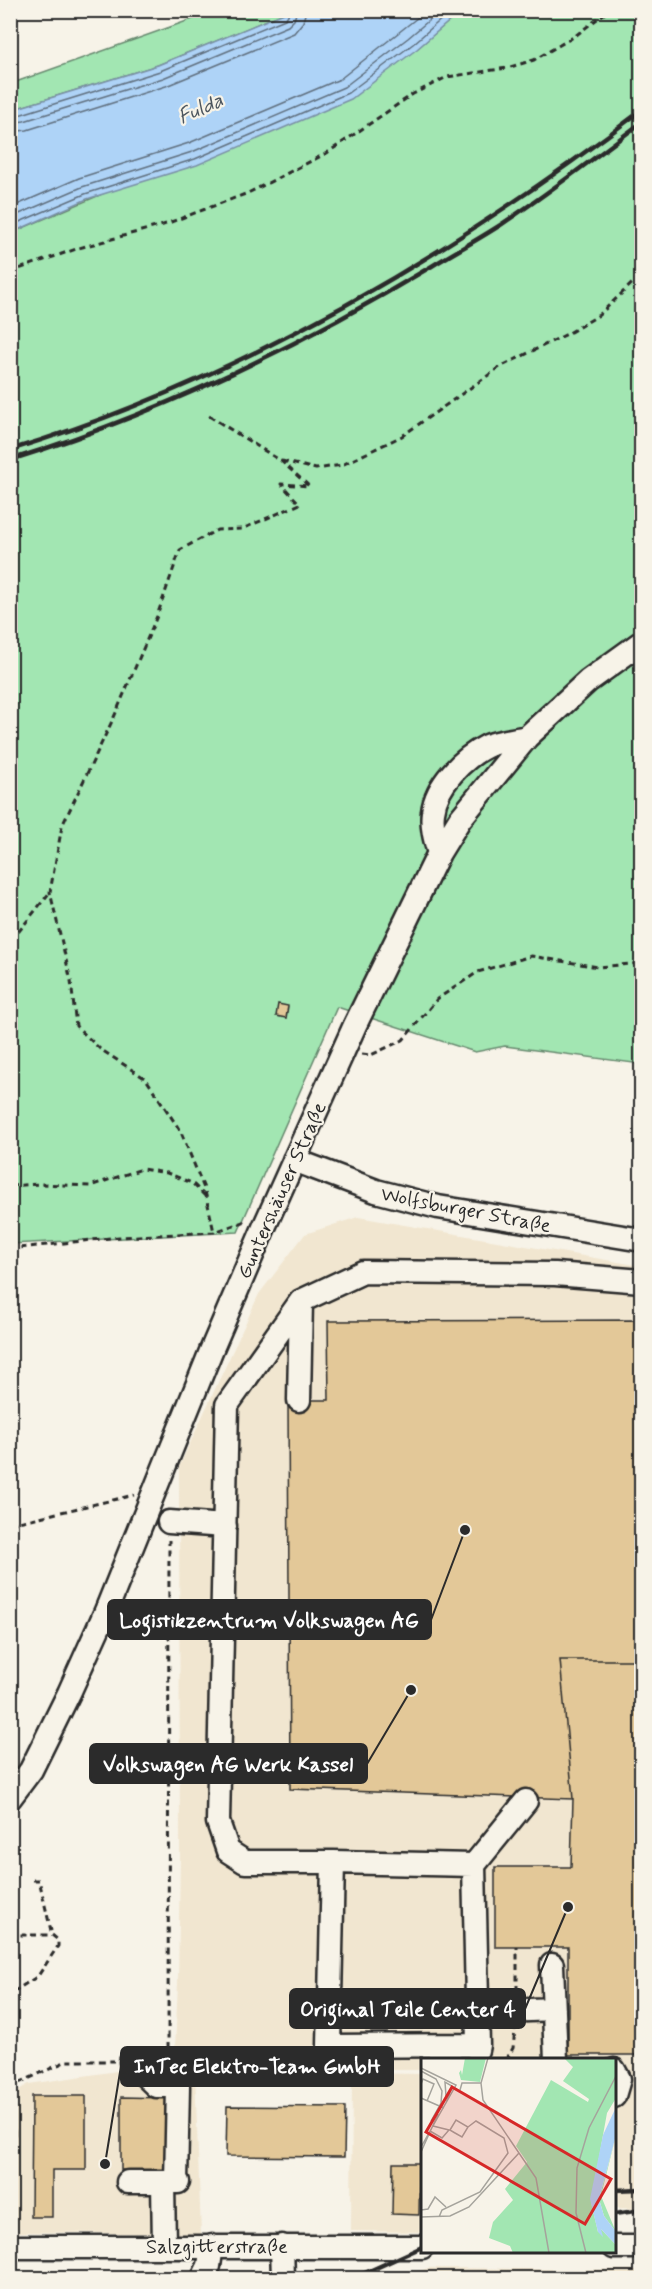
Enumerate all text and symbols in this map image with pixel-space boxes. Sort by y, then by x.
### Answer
water label: Fulda [173,87,228,131]
street label: Guntershäuser Straße [231,1098,334,1283]
street label: Wolfsburger Straße [378,1181,553,1240]
callout: Logistikzentrum Volkswagen AG [108,1600,431,1639]
text: Logistikzentrum Volkswagen AG [119,1607,419,1637]
callout: Volkswagen AG Werk Kassel [90,1744,367,1783]
text: Volkswagen AG Werk Kassel [103,1751,353,1781]
callout: Original Teile Center 4 [290,1989,525,2028]
text: Original Teile Center 4 [300,1996,517,2026]
callout: InTec Elektro-Team GmbH [121,2047,393,2086]
text: InTec Elektro-Team GmbH [134,2053,381,2081]
inset map [421,2058,616,2253]
street label: Salzgitterstraße [146,2234,288,2261]

